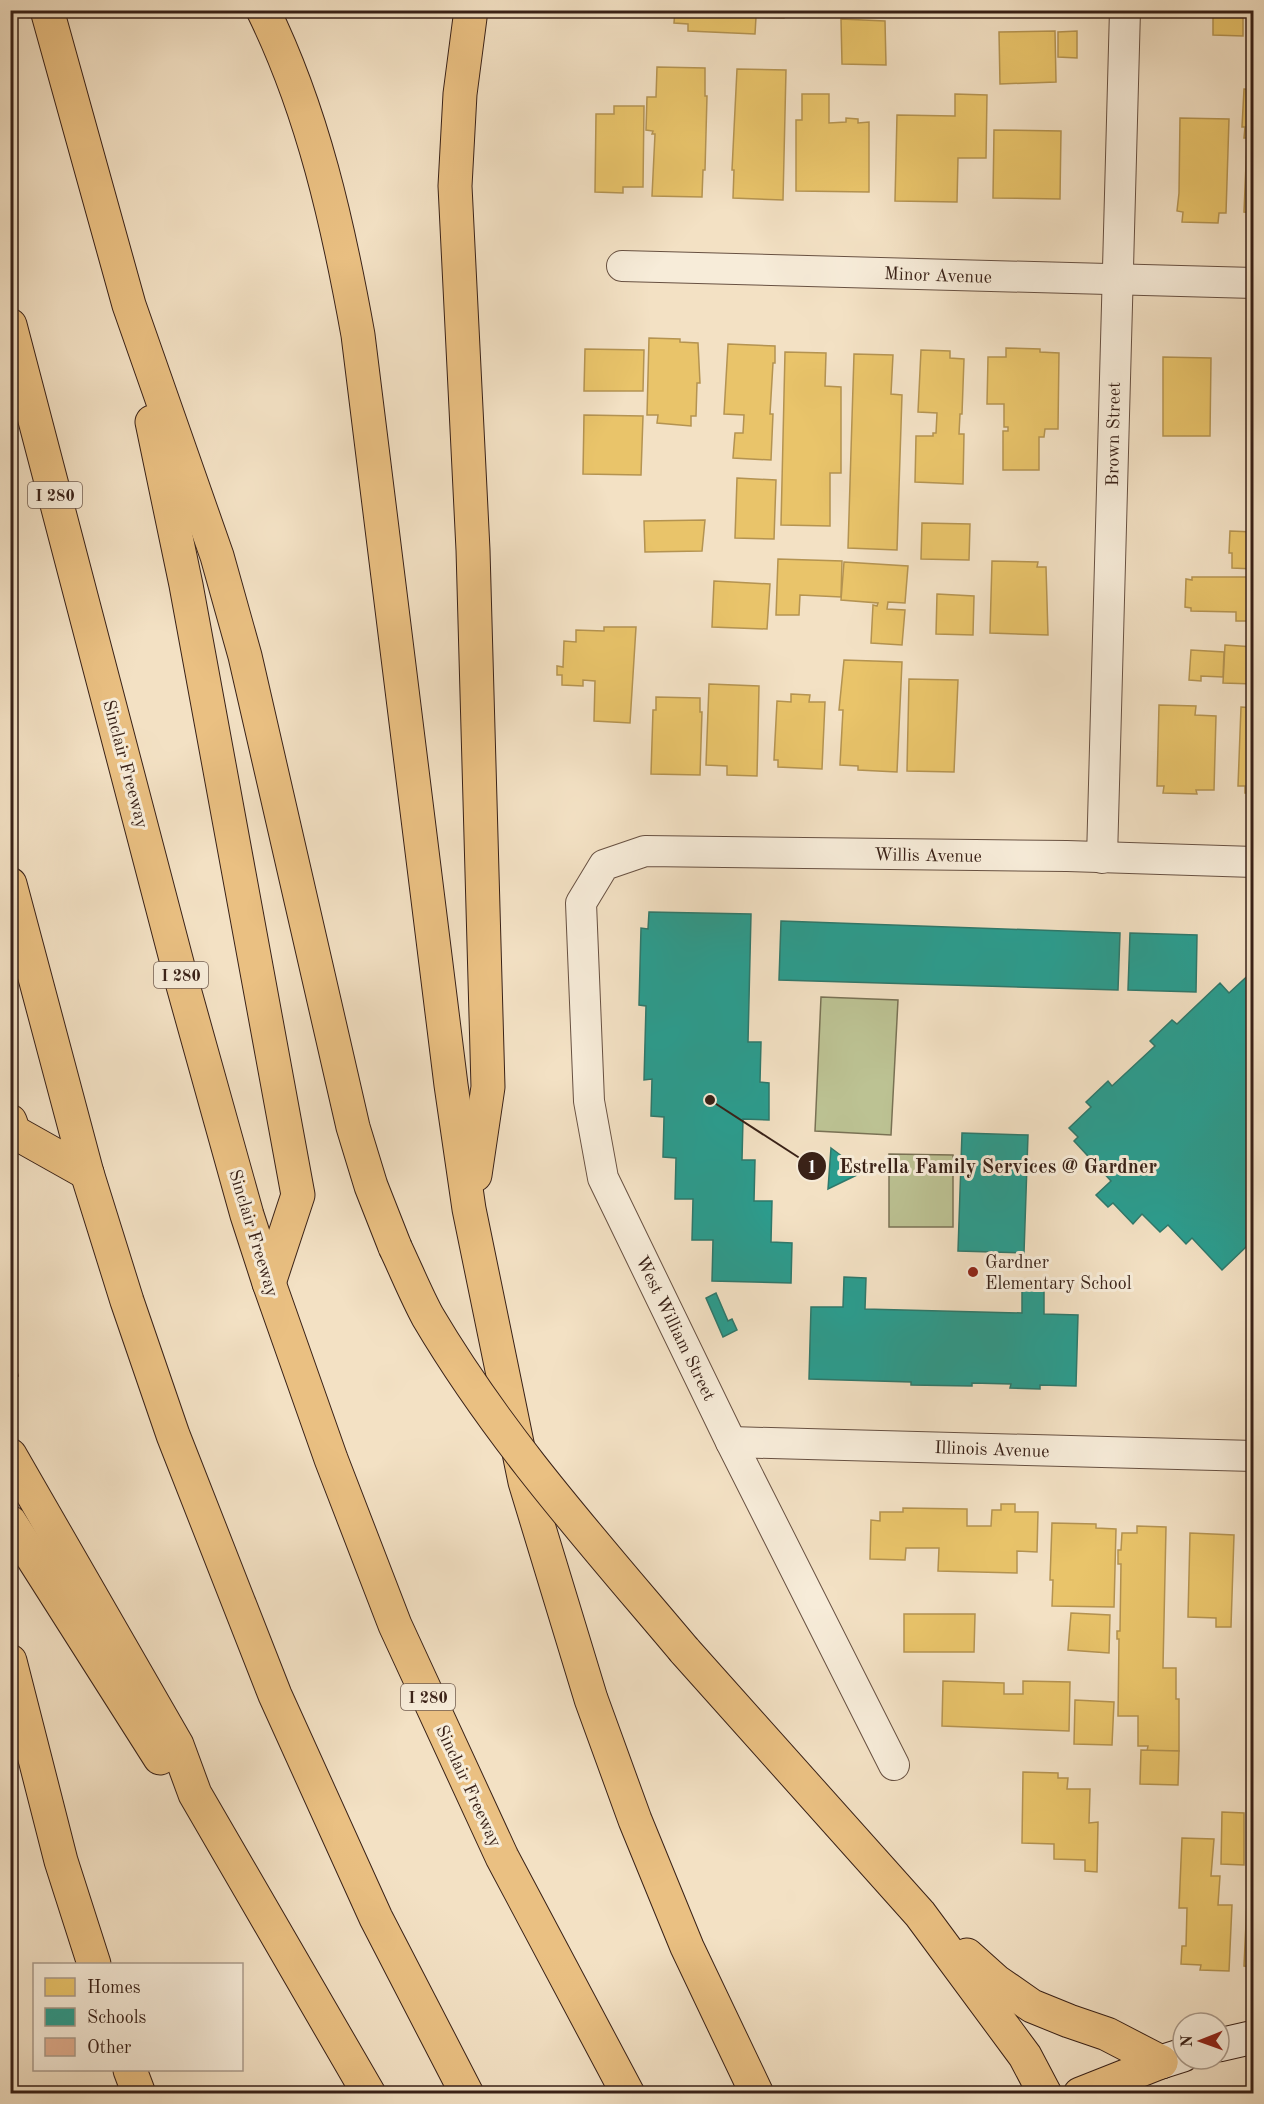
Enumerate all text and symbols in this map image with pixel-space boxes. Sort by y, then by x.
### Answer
street label: Minor Avenue [884,265,992,287]
street label: Brown Street [1104,381,1124,487]
road number: I 280 [28,482,82,508]
street label: Sinclair Freeway [99,698,151,831]
street label: Willis Avenue [874,846,982,866]
road number: I 280 [154,962,208,988]
callout: Estrella Family Services @ Gardner [797,1147,1169,1185]
text: Estrella Family Services @ Gardner [839,1158,1157,1178]
text: 1 [807,1159,817,1177]
street label: Sinclair Freeway [225,1167,281,1300]
street label: West William Street [632,1253,718,1404]
place label: Gardner Elementary School [985,1254,1132,1293]
marker: Gardner Elementary School [966,1265,980,1279]
street label: Illinois Avenue [934,1439,1050,1461]
road number: I 280 [401,1684,455,1710]
street label: Sinclair Freeway [432,1723,504,1851]
legend [33,1963,243,2071]
text: Homes [87,1979,141,1997]
text: Schools [87,2009,147,2027]
north arrow [1171,2011,1231,2071]
text: N [1180,2034,1196,2047]
text: Other [87,2039,132,2057]

